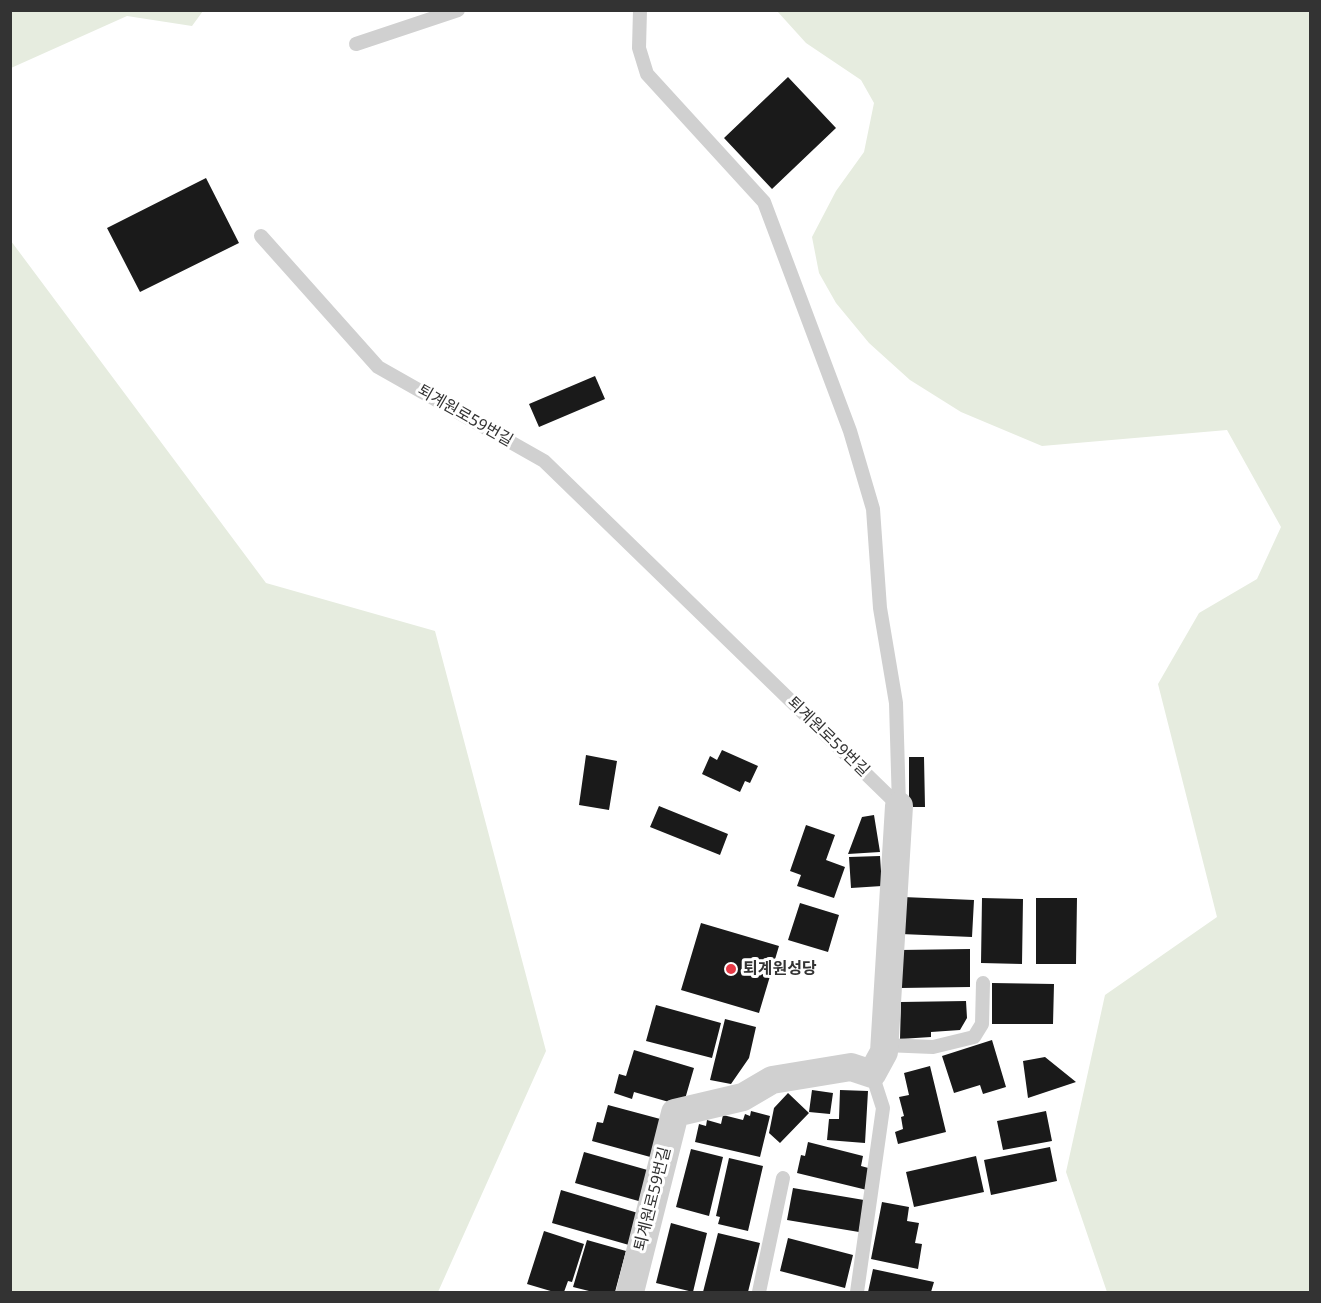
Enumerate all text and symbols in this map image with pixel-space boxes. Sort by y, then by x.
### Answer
street label: 퇴계원로59번길 [414,381,516,451]
street label: 퇴계원로59번길 [783,693,873,781]
place label: 퇴계원성당 [743,959,817,979]
marker: 퇴계원성당 [724,962,738,976]
street label: 퇴계원로59번길 [631,1145,675,1253]

